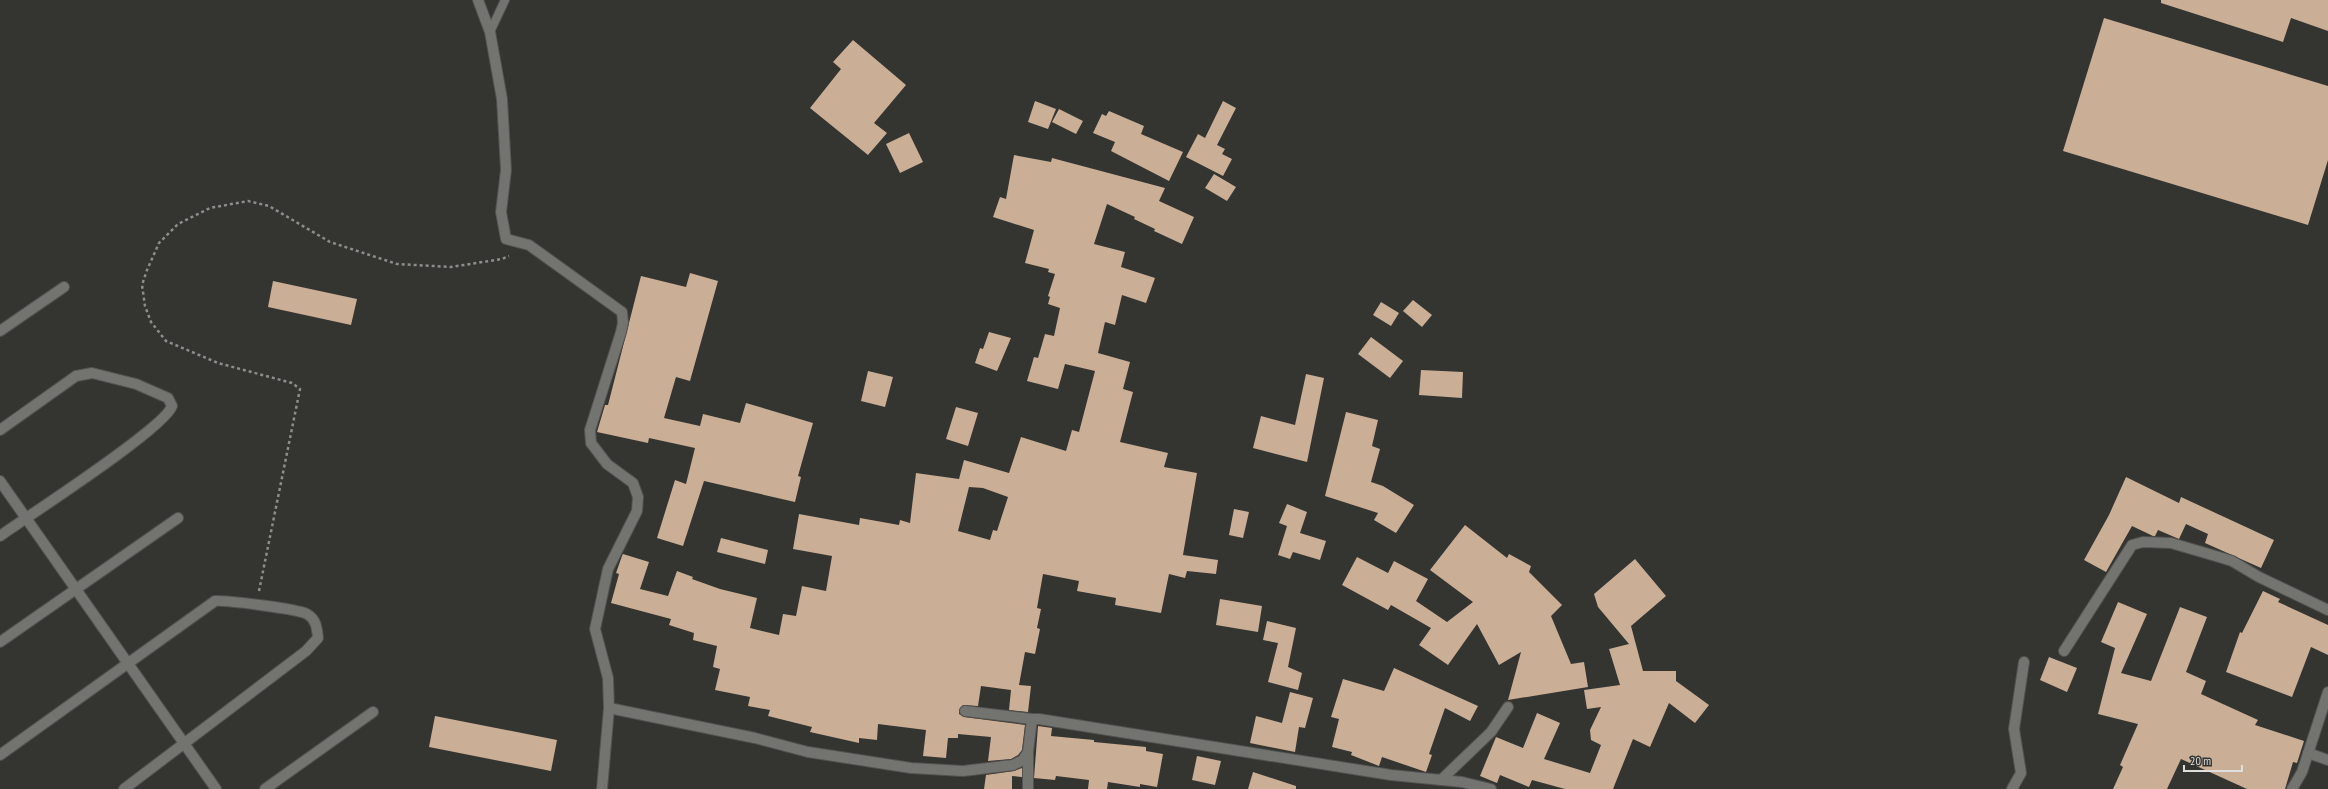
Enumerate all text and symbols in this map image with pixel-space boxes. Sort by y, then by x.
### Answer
scale bar [2184,747,2242,773]
text: 20 m [2190,753,2211,768]

